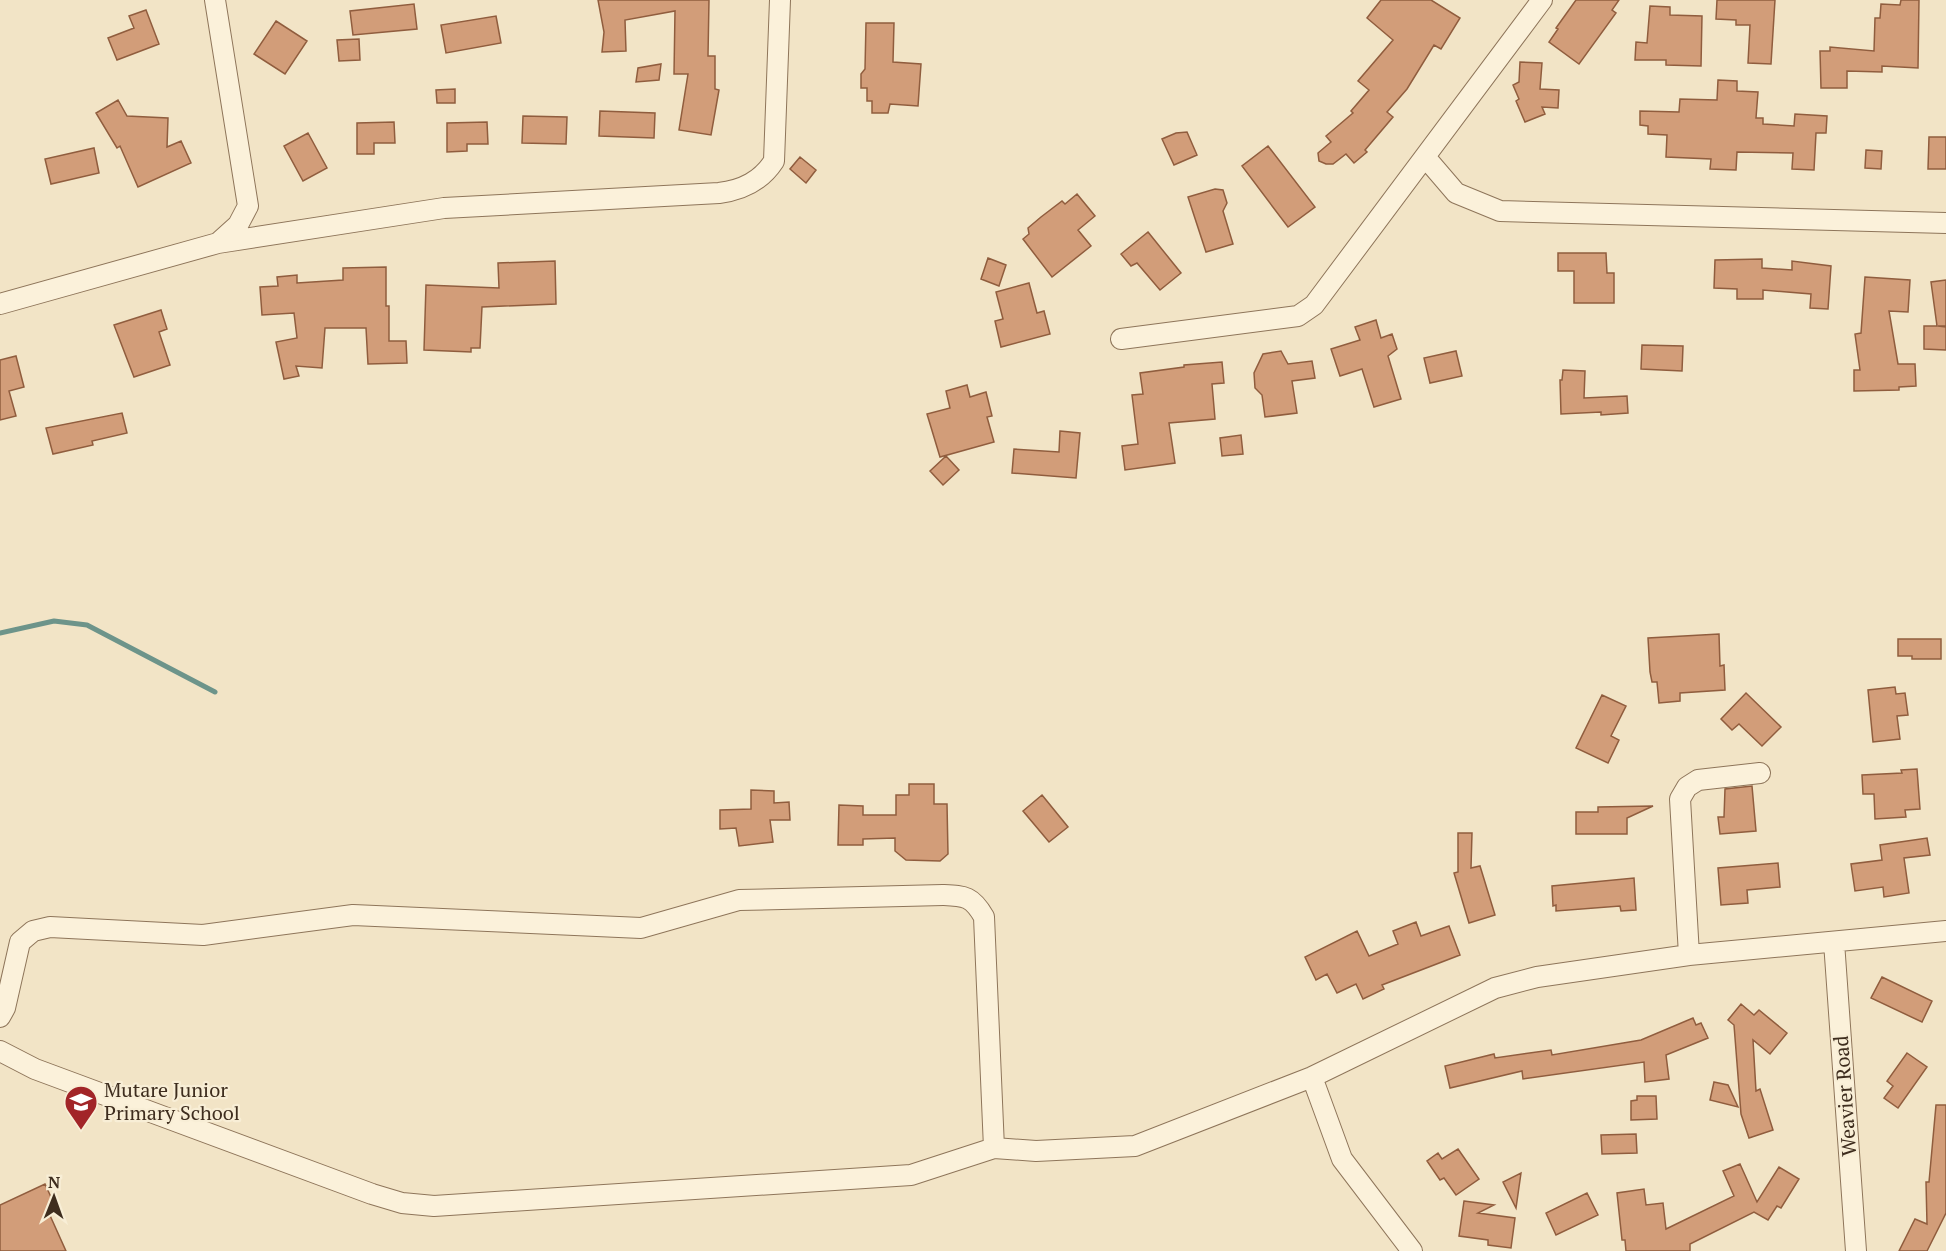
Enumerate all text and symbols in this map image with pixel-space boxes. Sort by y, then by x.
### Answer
street label: Weavier Road [1827,1035,1862,1157]
place label: Mutare Junior Primary School [104,1076,240,1126]
school or university icon: Mutare Junior Primary School [63,1084,99,1131]
north arrow [24,1167,84,1227]
text: N [48,1171,61,1193]

